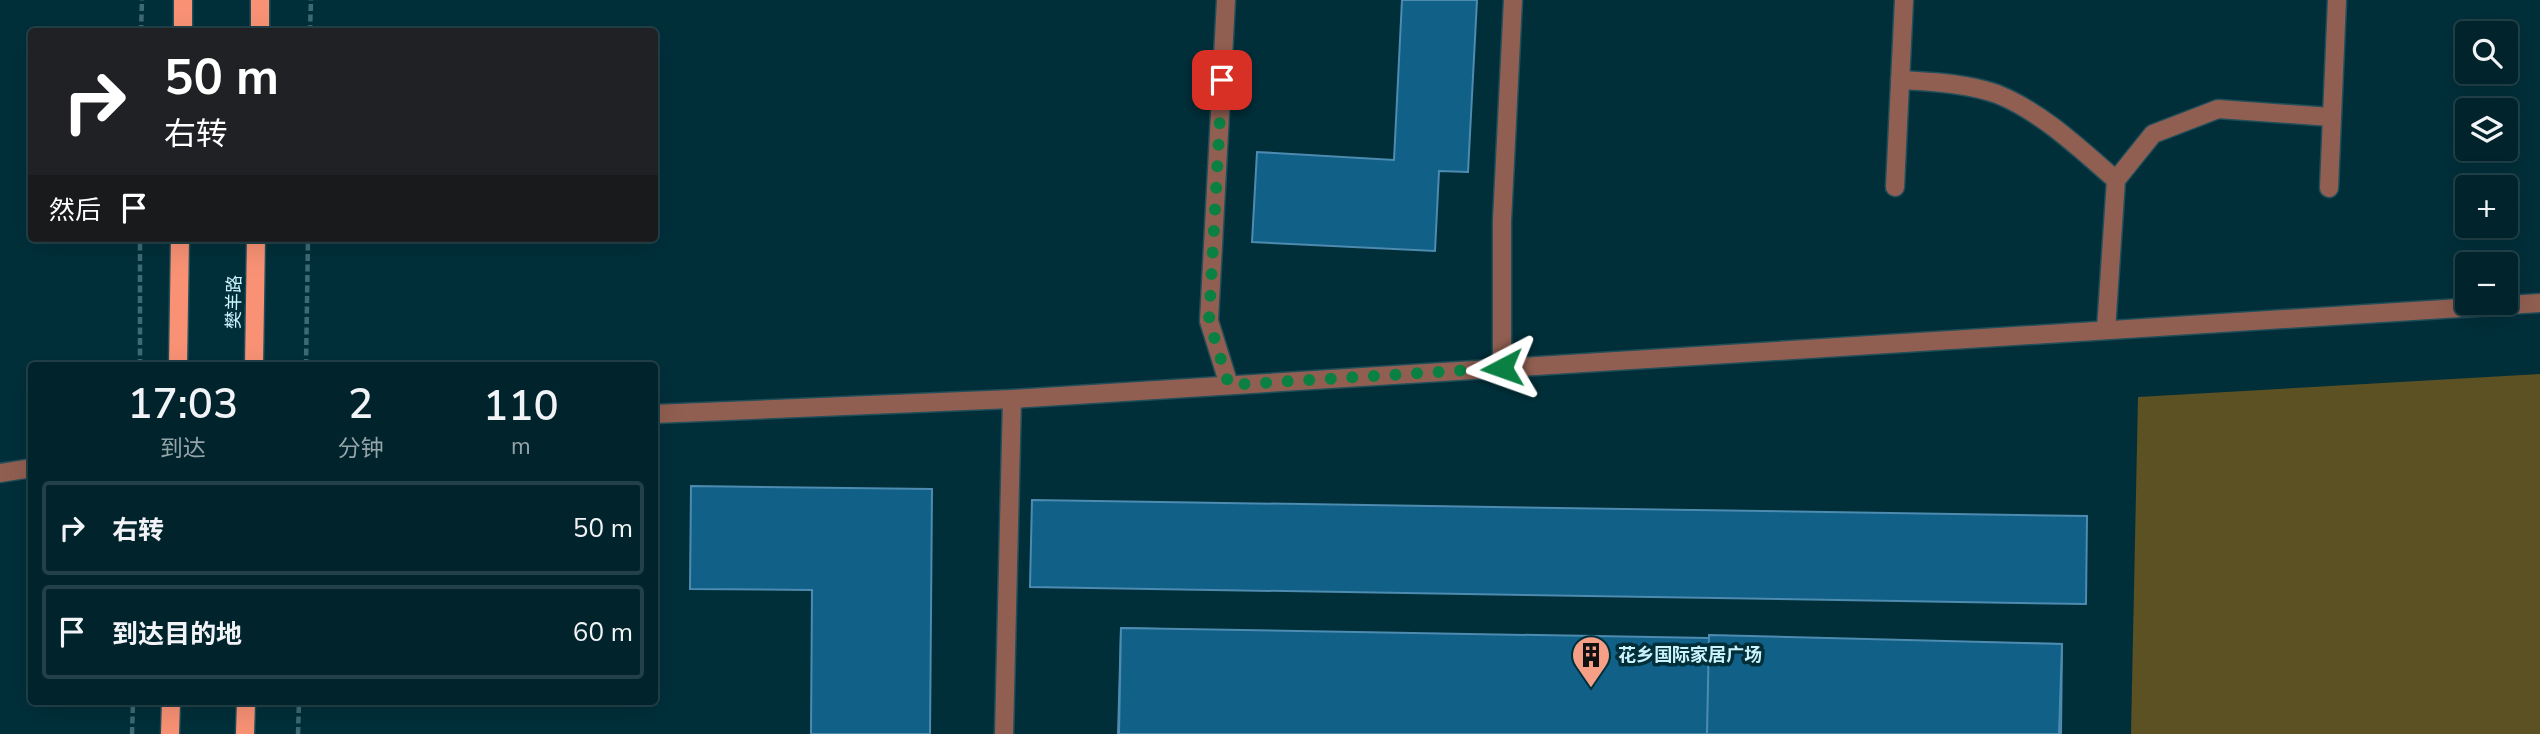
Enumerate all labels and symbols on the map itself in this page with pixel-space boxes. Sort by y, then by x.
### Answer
pin [1192,50,1252,110]
street label: 樊羊路 [222,275,246,329]
position arrow [1465,331,1539,405]
building icon: 花乡国际家居广场 [1570,634,1612,689]
place label: 花乡国际家居广场 [1618,643,1762,667]

